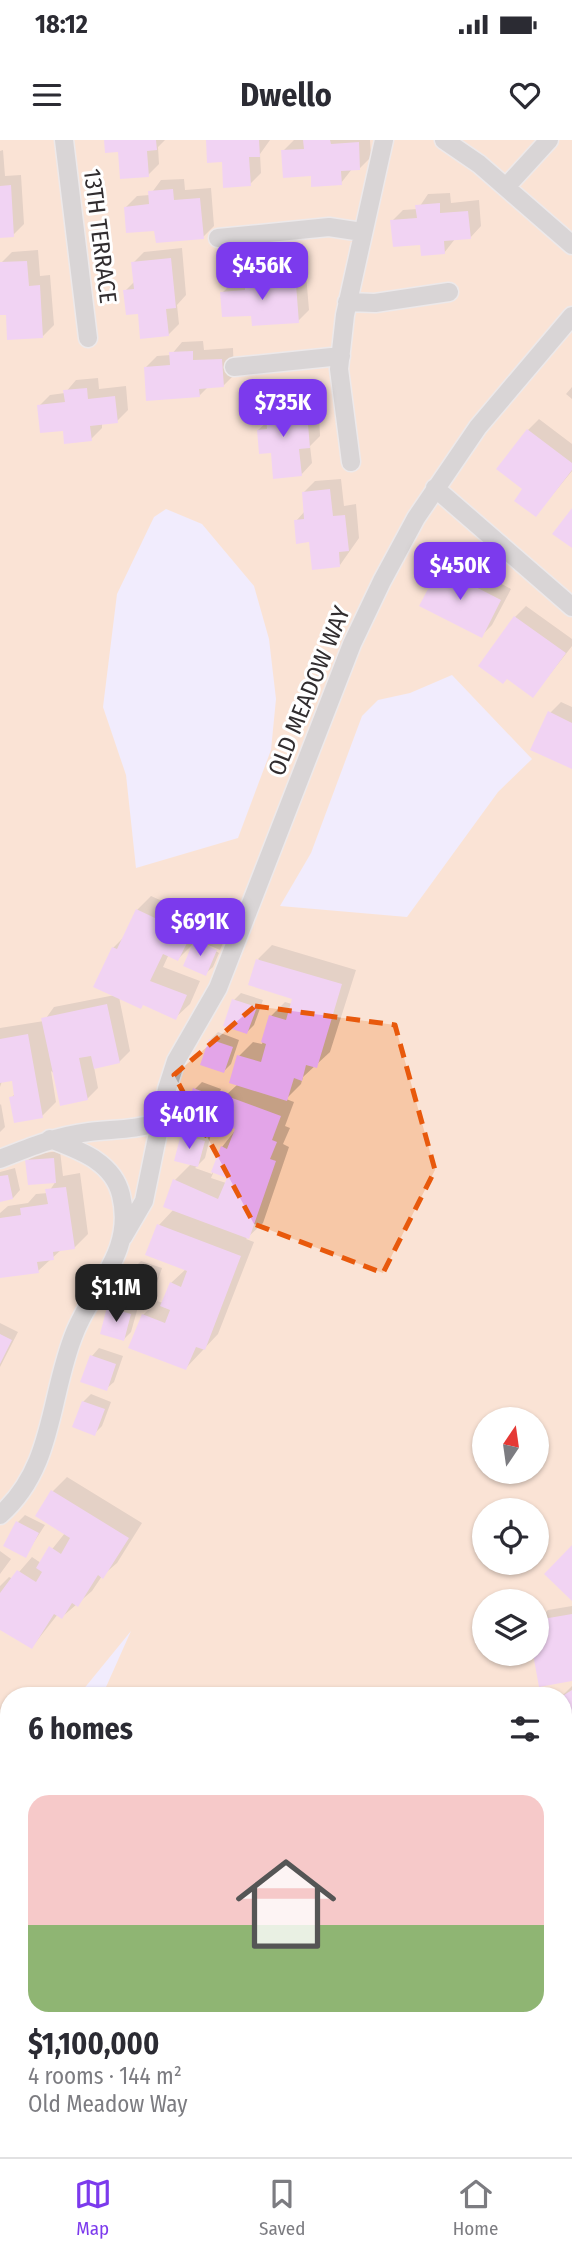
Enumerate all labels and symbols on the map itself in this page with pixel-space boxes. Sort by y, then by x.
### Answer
street label: 13TH TERRACE [78,167,122,305]
pin: $456K [213,242,311,302]
pin: $735K [234,380,332,439]
pin: $450K [411,542,509,602]
street label: OLD MEADOW WAY [262,602,356,780]
pin: $691K [151,898,249,958]
pin: $401K [140,1091,238,1151]
pin: $1.1M [67,1264,165,1324]
north arrow [472,1407,550,1484]

